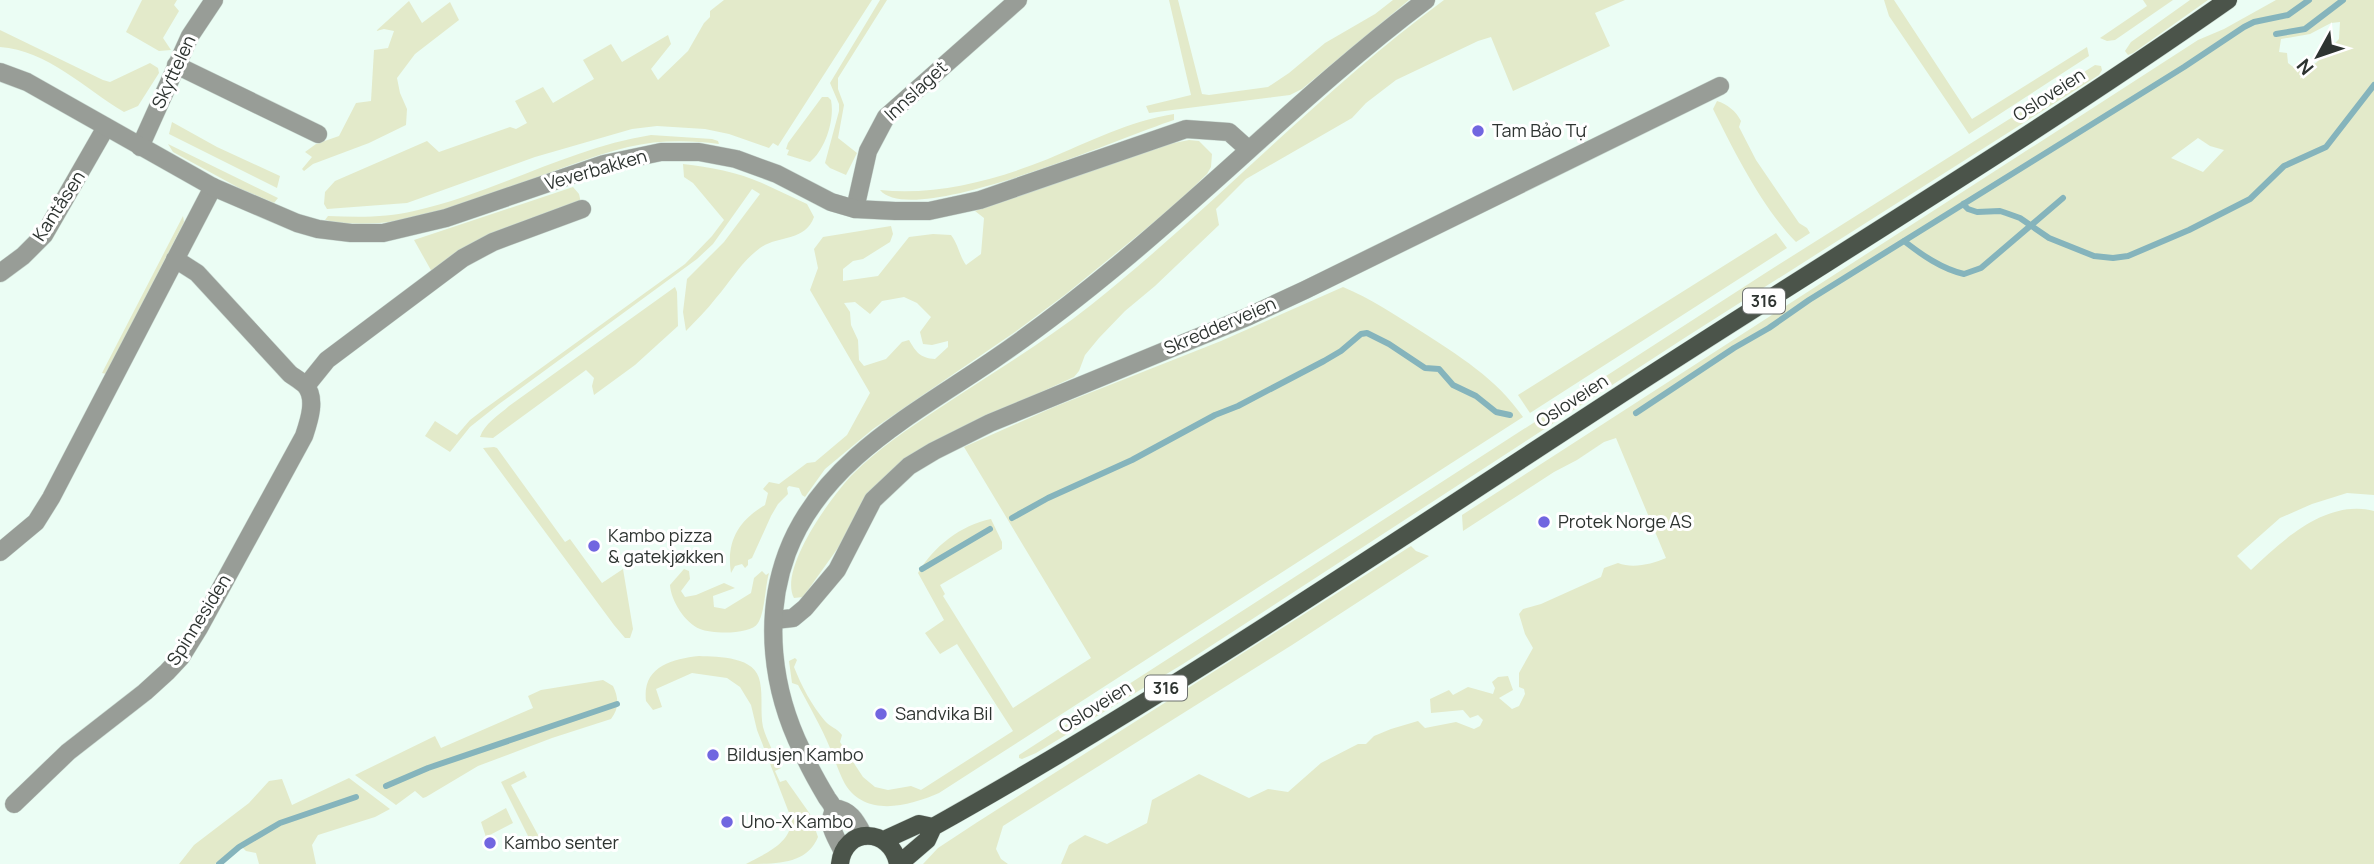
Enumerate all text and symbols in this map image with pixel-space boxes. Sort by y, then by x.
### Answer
north arrow [2283,21,2353,91]
street label: Skyttelen [146,31,201,112]
text: N [2291,53,2319,81]
street label: Innslaget [879,55,952,126]
street label: Osloveien [2008,62,2089,126]
place label: Tam Bảo Tự [1492,118,1587,142]
marker: Tam Bảo Tự [1470,123,1486,139]
street label: Veverbakken [542,143,650,195]
street label: Kantåsen [27,166,90,245]
road number: 316 [1743,288,1785,314]
street label: Skredderveien [1160,291,1279,360]
street label: Osloveien [1531,368,1612,432]
place label: Protek Norge AS [1558,509,1692,533]
marker: Protek Norge AS [1536,514,1552,530]
place label: Kambo pizza & gatekjøkken [608,523,724,568]
marker: Kambo pizza & gatekjøkken [586,538,602,554]
street label: Spinnesiden [161,569,236,670]
street label: Osloveien [1054,674,1135,738]
road number: 316 [1145,676,1187,701]
place label: Sandvika Bil [895,701,993,725]
marker: Sandvika Bil [873,706,889,722]
place label: Bildusjen Kambo [727,742,864,766]
marker: Bildusjen Kambo [705,747,721,763]
place label: Uno-X Kambo [741,809,853,833]
marker: Uno-X Kambo [719,814,735,830]
place label: Kambo senter [504,830,620,854]
marker: Kambo senter [482,835,498,851]

